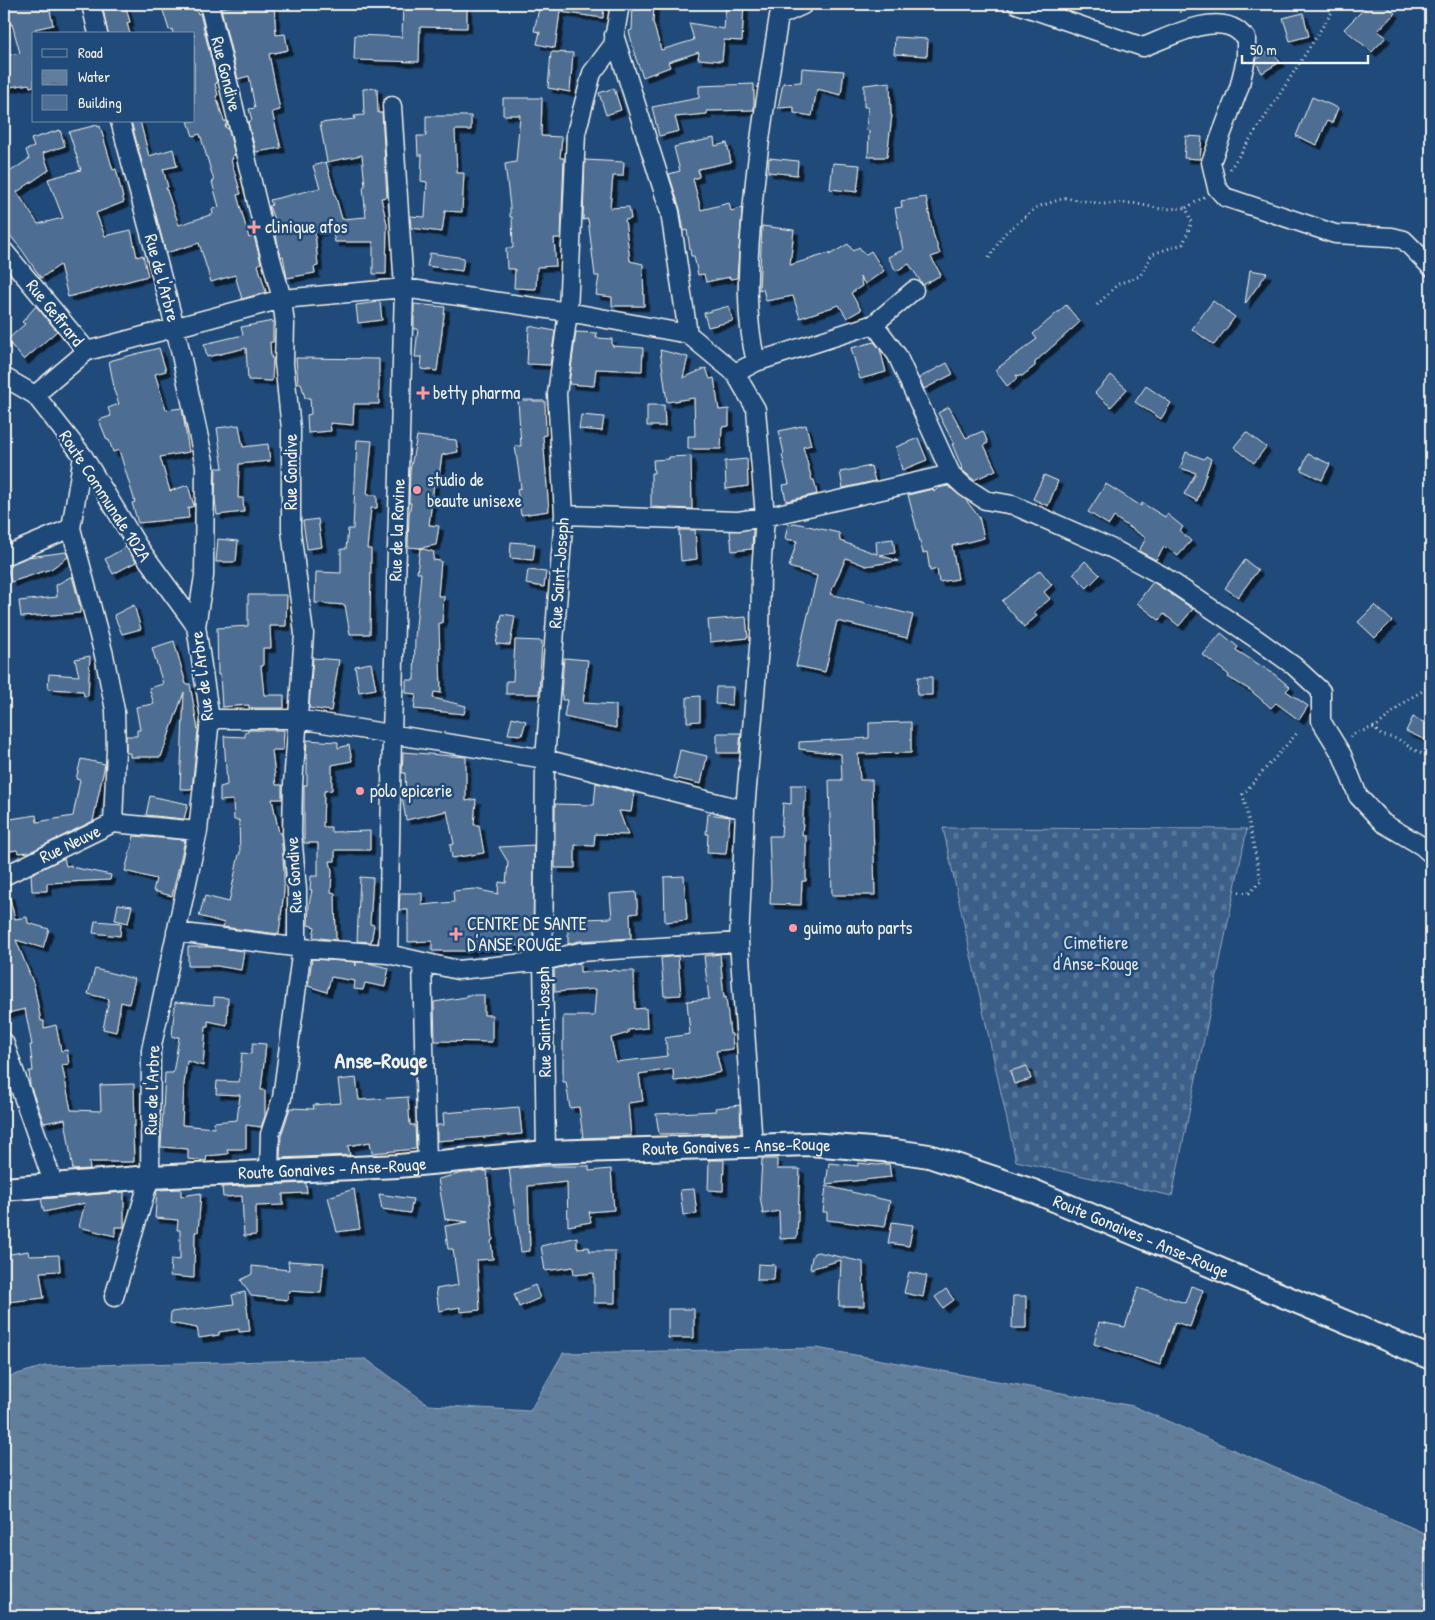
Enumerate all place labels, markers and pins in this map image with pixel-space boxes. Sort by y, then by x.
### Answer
place label: clinique afos [265,214,348,239]
marker: clinique afos [247,220,261,234]
place label: betty pharma [433,380,520,405]
marker: betty pharma [417,387,429,399]
place label: studio de beaute unisexe [427,467,522,513]
marker: studio de beaute unisexe [411,484,423,496]
place label: polo epicerie [370,778,452,803]
marker: polo epicerie [354,785,366,797]
place label: CENTRE DE SANTE D'ANSE ROUGE [467,911,587,957]
place label: guimo auto parts [803,915,913,940]
marker: guimo auto parts [787,922,799,934]
marker: CENTRE DE SANTE D'ANSE ROUGE [449,927,463,941]

